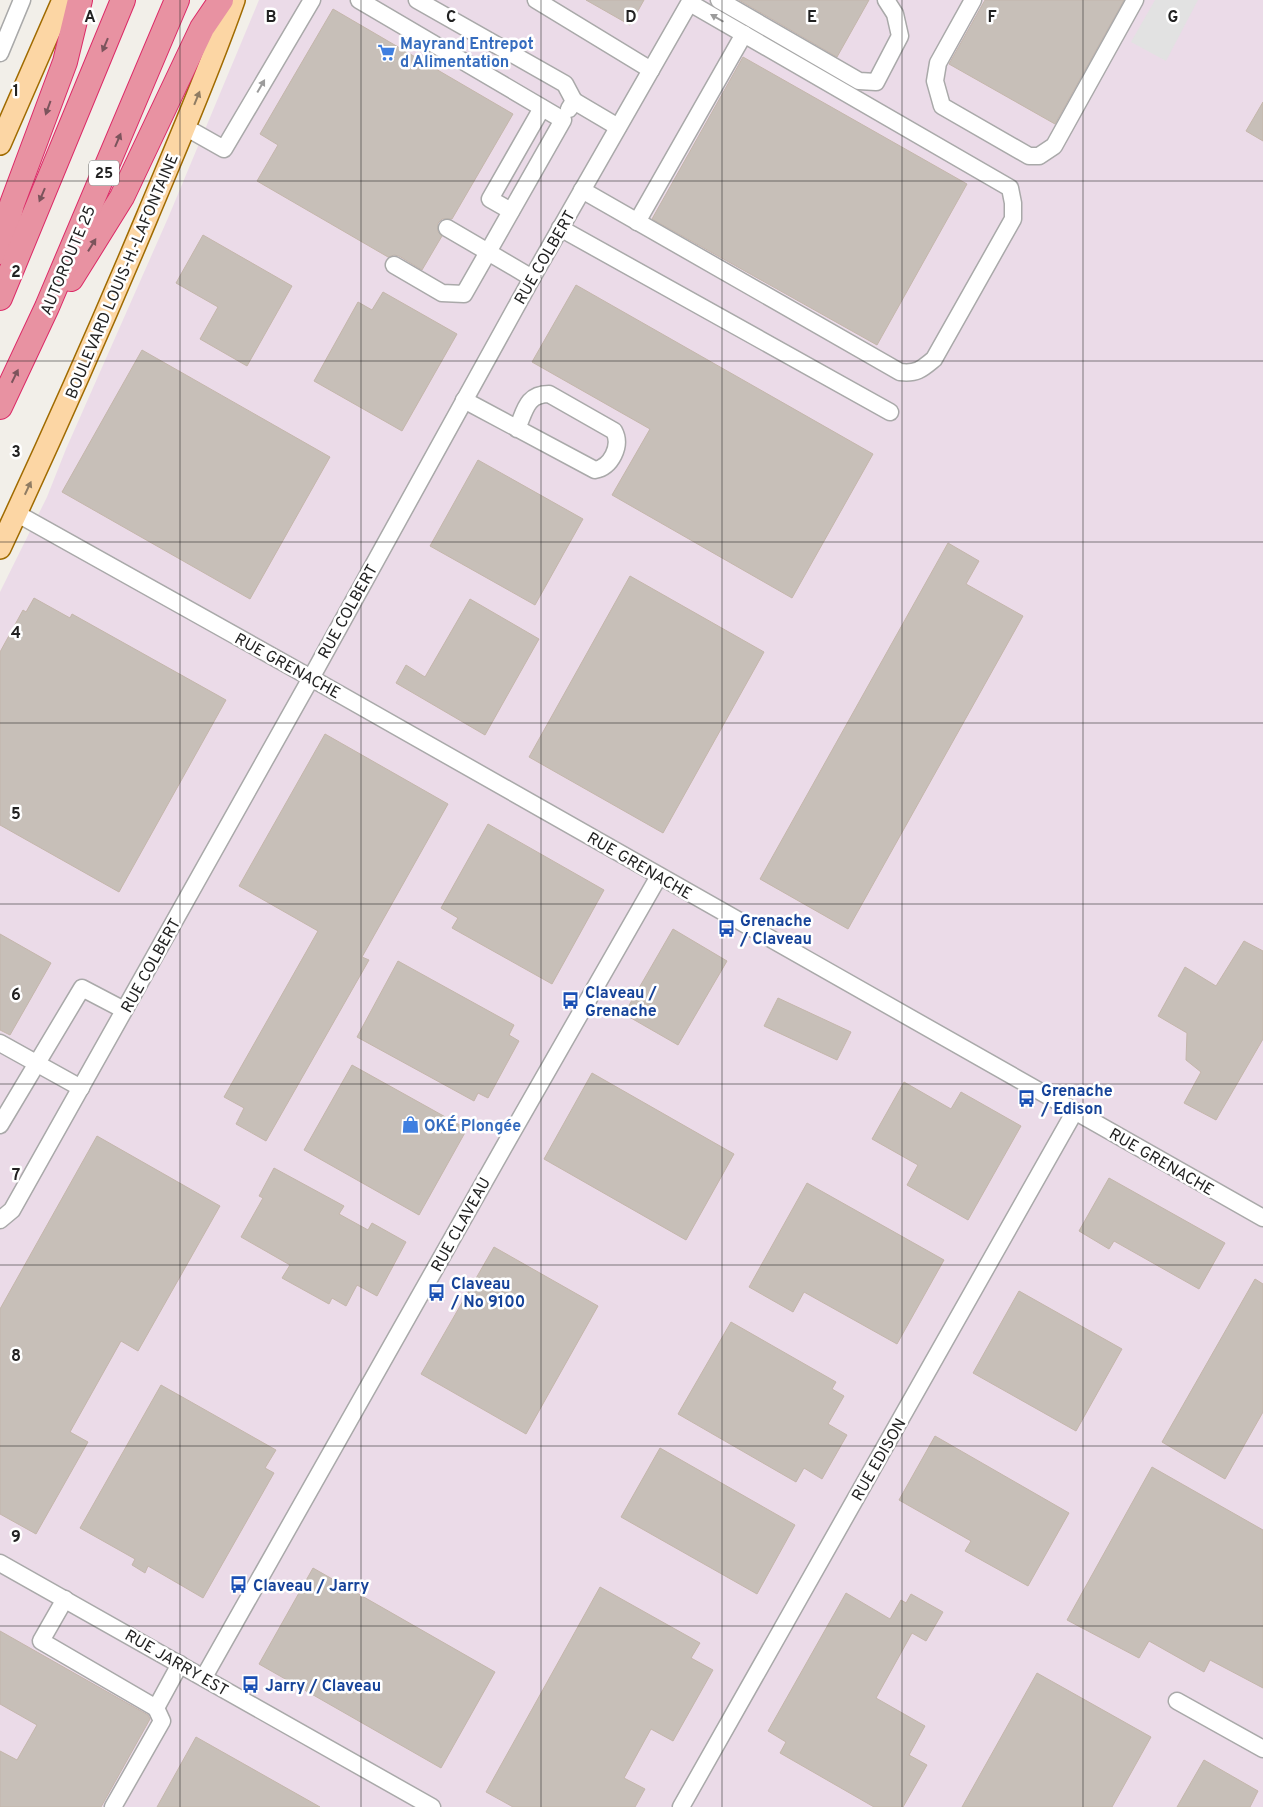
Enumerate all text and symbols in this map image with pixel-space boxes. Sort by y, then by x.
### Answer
text: A [84,8,96,28]
text: B [265,8,277,28]
text: C [446,8,456,28]
text: D [625,8,637,28]
text: E [807,8,817,28]
text: F [987,8,997,28]
text: G [1168,8,1178,28]
one-way arrow [710,14,723,23]
place label: Mayrand Entrepot d Alimentation [400,35,534,73]
one-way arrow [100,38,108,52]
supermarket icon: Mayrand Entrepot d Alimentation [376,42,396,62]
one-way arrow [257,79,266,93]
text: 1 [13,82,19,102]
one-way arrow [193,91,201,105]
one-way arrow [44,101,52,116]
one-way arrow [114,133,122,147]
street label: BOULEVARD LOUIS-H.-LAFONTAINE [62,151,184,402]
road number: 25 [89,160,119,186]
one-way arrow [37,188,45,202]
street label: AUTOROUTE 25 [37,203,101,319]
street label: RUE COLBERT [511,208,581,308]
one-way arrow [88,238,97,252]
text: 2 [11,263,21,283]
one-way arrow [11,369,19,384]
text: 3 [11,443,21,463]
one-way arrow [24,481,32,495]
street label: RUE COLBERT [315,561,383,663]
text: 4 [11,624,21,644]
street label: RUE GRENACHE [231,629,344,704]
text: 5 [11,805,21,825]
street label: RUE GRENACHE [583,829,695,905]
place label: Grenache / Claveau [739,912,812,950]
street label: RUE COLBERT [118,915,186,1017]
bus stop icon: Grenache / Claveau [716,919,736,939]
place label: Claveau / Grenache [585,984,658,1022]
text: 6 [11,986,21,1006]
bus stop icon: Claveau / Grenache [561,991,581,1011]
place label: Grenache / Edison [1040,1082,1113,1120]
bus stop icon: Grenache / Edison [1017,1089,1037,1109]
shop icon: OKÉ Plongée [400,1115,420,1135]
place label: OKÉ Plongée [424,1115,521,1137]
street label: RUE GRENACHE [1105,1125,1217,1201]
text: 7 [12,1166,20,1186]
street label: RUE CLAVEAU [428,1174,496,1276]
place label: Claveau / No 9100 [450,1275,525,1313]
bus stop icon: Claveau / No 9100 [427,1282,447,1302]
text: 8 [11,1347,21,1367]
street label: RUE EDISON [848,1415,911,1505]
text: 9 [11,1528,21,1548]
bus stop icon: Claveau / Jarry [229,1575,249,1595]
place label: Claveau / Jarry [253,1577,369,1597]
street label: RUE JARRY EST [121,1626,231,1701]
bus stop icon: Jarry / Claveau [241,1675,261,1695]
place label: Jarry / Claveau [265,1677,381,1697]

